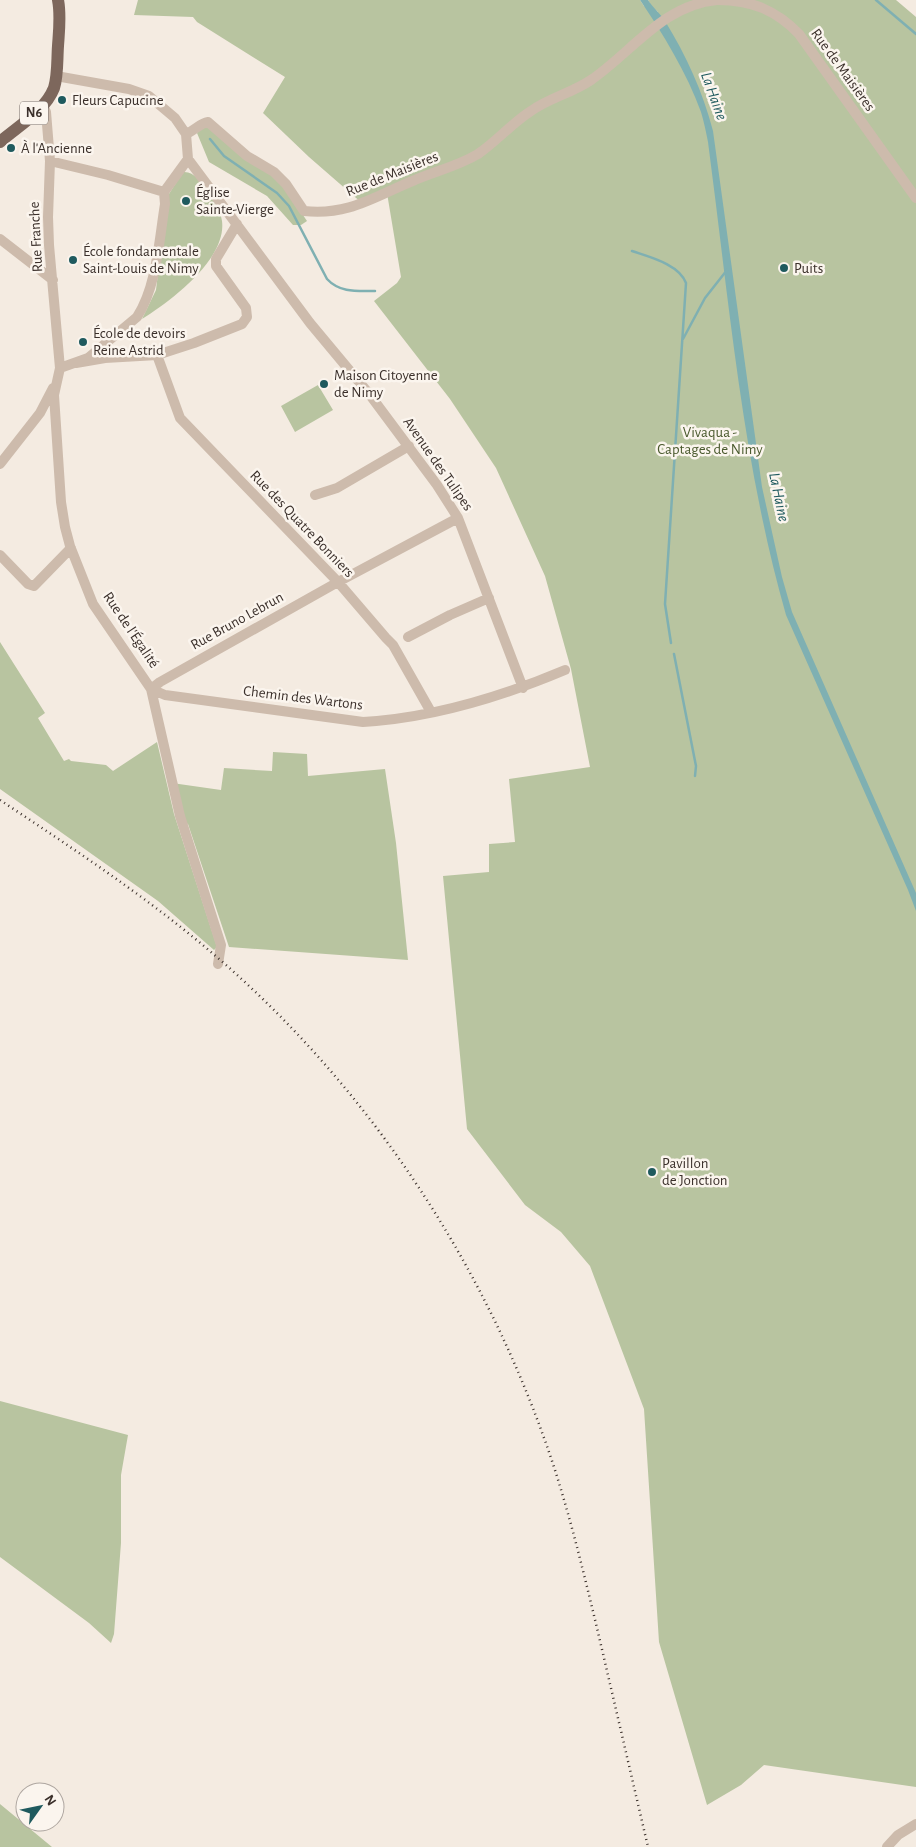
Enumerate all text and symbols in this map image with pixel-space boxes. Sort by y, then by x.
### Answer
street label: Rue de Maisières [808,26,878,114]
water label: La Haine [698,70,730,122]
place label: Fleurs Capucine [72,93,164,108]
marker: Fleurs Capucine [56,94,68,106]
road number: N6 [20,102,48,125]
place label: À l'Ancienne [21,139,92,156]
marker: À l'Ancienne [5,142,17,154]
street label: Rue de Maisières [344,149,440,199]
place label: Église Sainte-Vierge [196,183,274,217]
marker: Église Sainte-Vierge [180,195,192,207]
street label: Rue Franche [27,201,45,273]
place label: École fondamentale Saint-Louis de Nimy [83,242,199,276]
marker: École fondamentale Saint-Louis de Nimy [67,254,79,266]
place label: Puits [794,261,823,276]
marker: Puits [778,262,790,274]
place label: École de devoirs Reine Astrid [93,324,185,358]
marker: École de devoirs Reine Astrid [77,336,89,348]
place label: Maison Citoyenne de Nimy [334,368,438,400]
marker: Maison Citoyenne de Nimy [318,378,330,390]
street label: Avenue des Tulipes [400,415,476,513]
park label: Vivaqua - Captages de Nimy [657,425,763,457]
street label: Rue des Quatre Bonniers [247,468,357,580]
water label: La Haine [766,471,792,523]
street label: Rue de l'Égalité [100,588,163,671]
street label: Rue Bruno Lebrun [188,589,286,653]
street label: Chemin des Wartons [242,683,364,713]
place label: Pavillon de Jonction [662,1156,728,1188]
marker: Pavillon de Jonction [646,1166,658,1178]
north arrow [15,1782,65,1832]
text: N [42,1793,59,1808]

